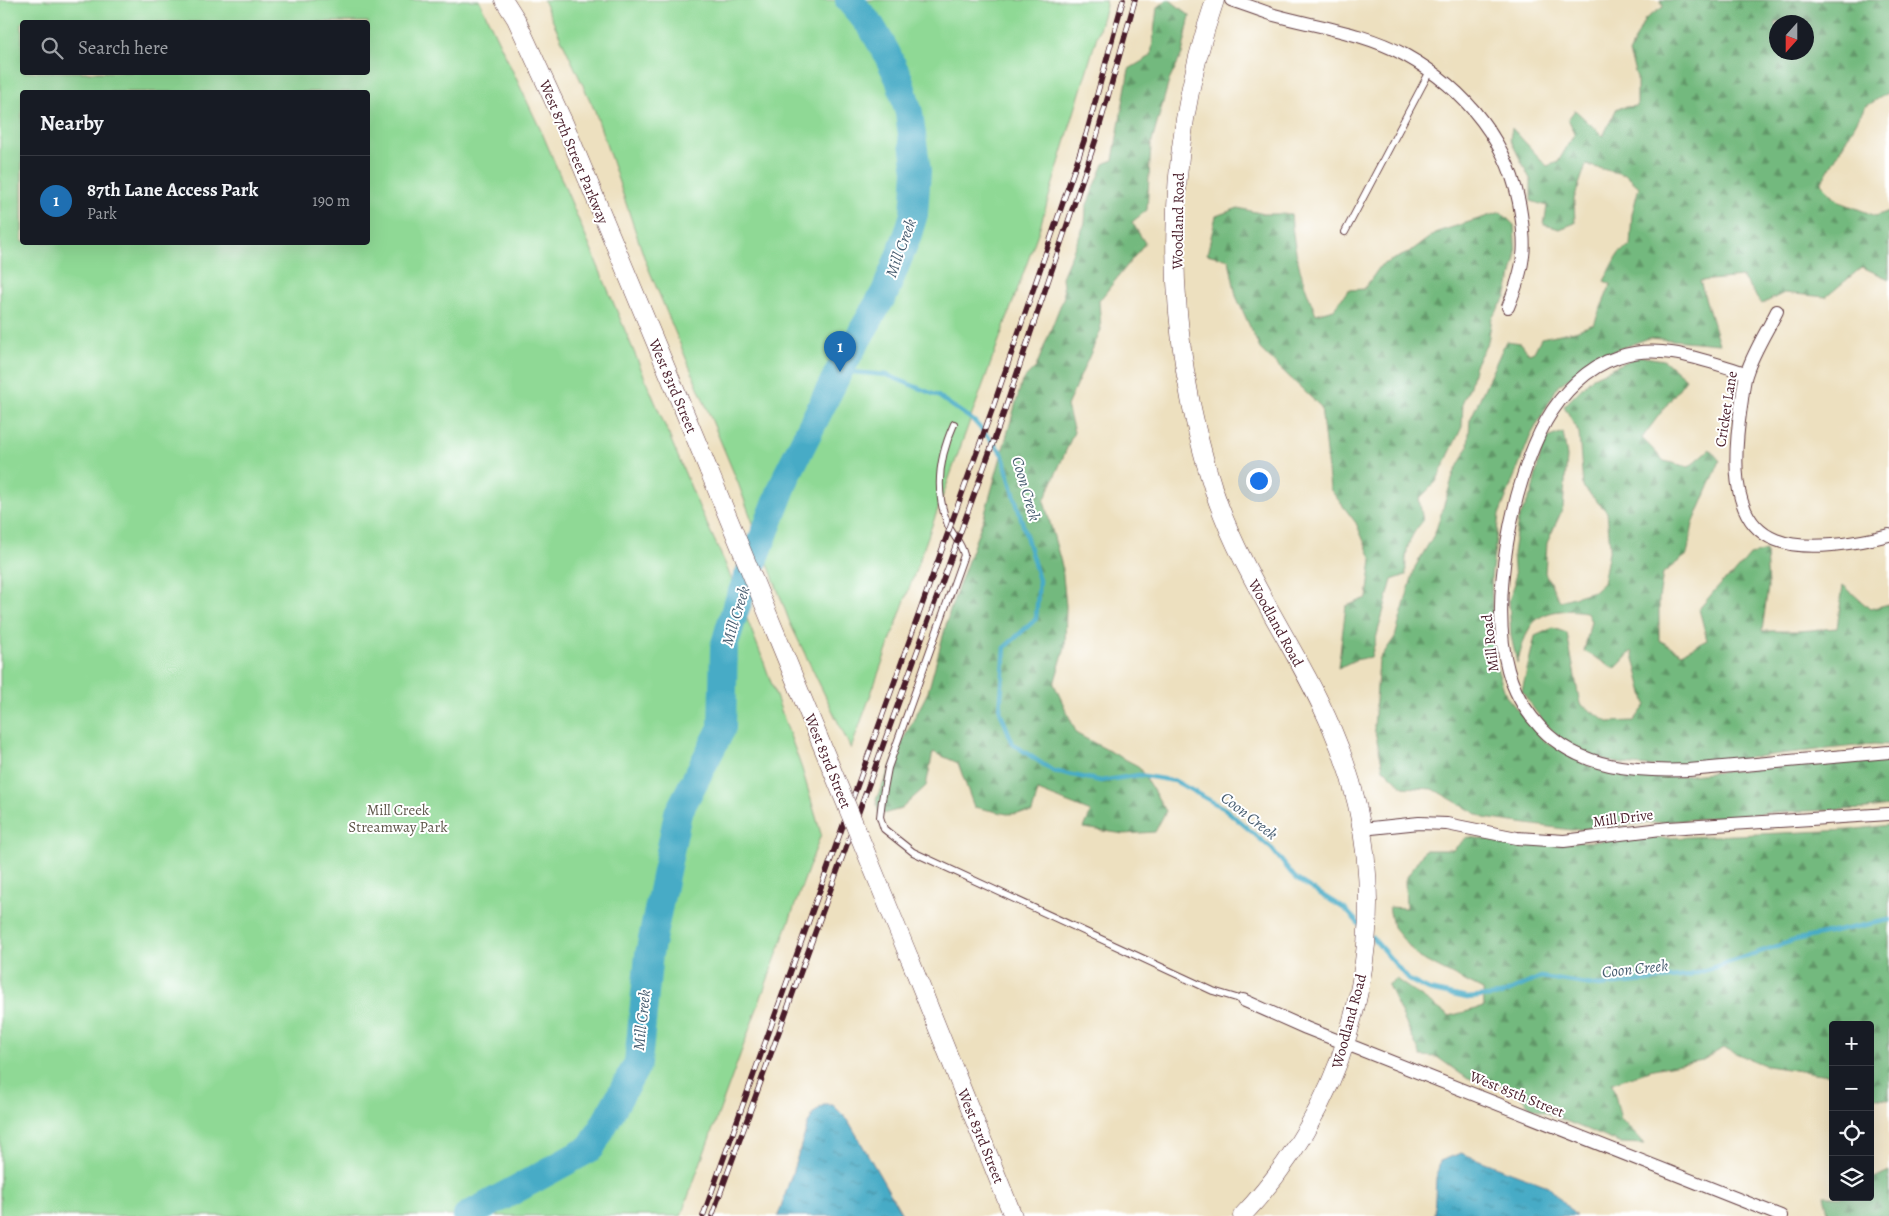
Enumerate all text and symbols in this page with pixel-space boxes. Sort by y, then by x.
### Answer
north arrow [1769,15,1814,60]
search box [20,20,370,75]
icon: search [38,34,66,62]
text: Search here [78,35,168,61]
street label: West 87th Street Parkway [534,76,614,227]
text: Nearby [40,109,103,137]
street label: Woodland Road [1167,171,1189,271]
text: 87th Lane Access Park [87,177,258,203]
text: 1 [53,190,59,212]
text: 190 m [312,190,350,212]
text: Park [87,203,117,225]
water label: Mill Creek [880,216,922,280]
pin: 1 [824,331,856,372]
street label: West 83rd Street [644,335,702,436]
street label: Cricket Lane [1710,369,1742,448]
water label: Coon Creek [1006,454,1046,524]
your location [1246,468,1272,494]
street label: Woodland Road [1243,575,1309,671]
water label: Mill Creek [717,584,755,648]
street label: Mill Road [1476,612,1503,673]
street label: West 83rd Street [800,710,856,811]
water label: Coon Creek [1216,787,1282,845]
park label: Mill Creek Streamway Park [348,800,448,837]
street label: Mill Drive [1592,804,1655,832]
water label: Coon Creek [1601,955,1669,983]
street label: Woodland Road [1327,971,1371,1071]
water label: Mill Creek [628,988,656,1052]
map controls [1829,1021,1874,1201]
button: + [1829,1021,1874,1066]
street label: West 85th Street [1466,1066,1567,1122]
button: − [1829,1066,1874,1111]
street label: West 83rd Street [953,1085,1009,1186]
button: locate [1829,1111,1874,1156]
button: layers [1829,1156,1874,1201]

